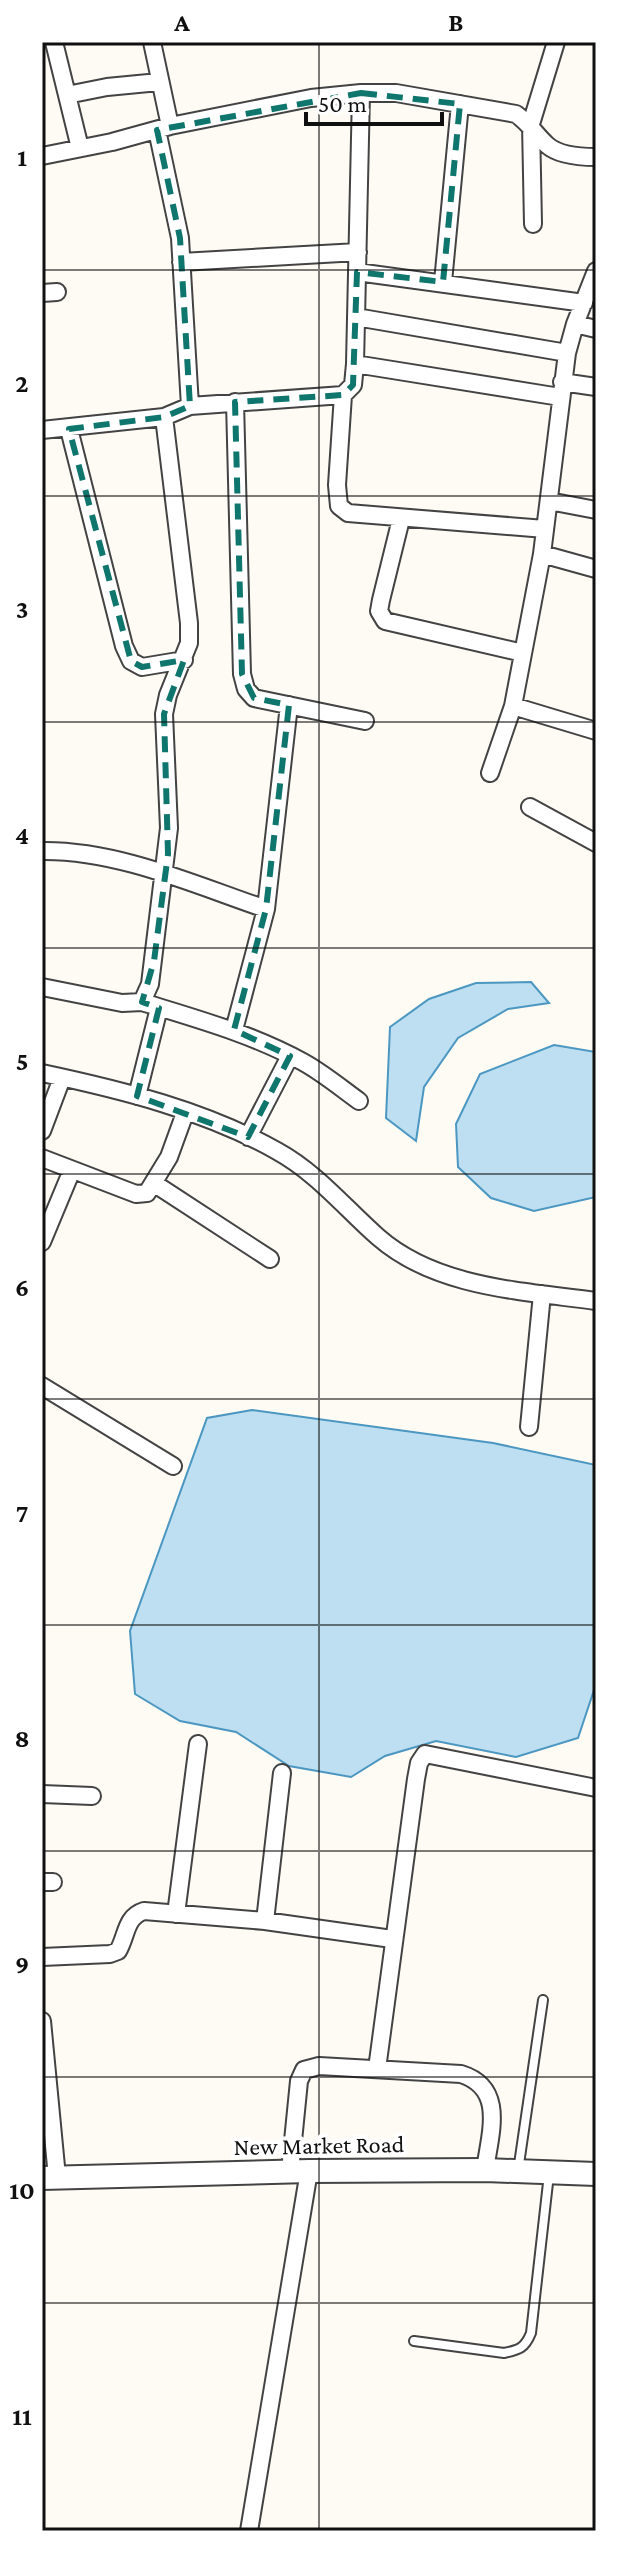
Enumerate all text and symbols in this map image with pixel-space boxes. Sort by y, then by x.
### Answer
text: A [173,8,190,37]
text: B [448,8,464,37]
scale bar [306,76,442,126]
text: 50 m [318,90,367,117]
text: 1 [17,143,27,172]
text: 2 [15,369,29,398]
text: 3 [16,595,28,624]
text: 4 [15,821,29,850]
text: 5 [16,1047,28,1076]
text: 6 [15,1273,29,1302]
text: 7 [16,1499,28,1528]
text: 8 [14,1724,30,1753]
text: 9 [15,1950,29,1979]
street label: New Market Road [233,2130,405,2160]
text: 10 [9,2176,35,2205]
text: 11 [12,2402,32,2431]

